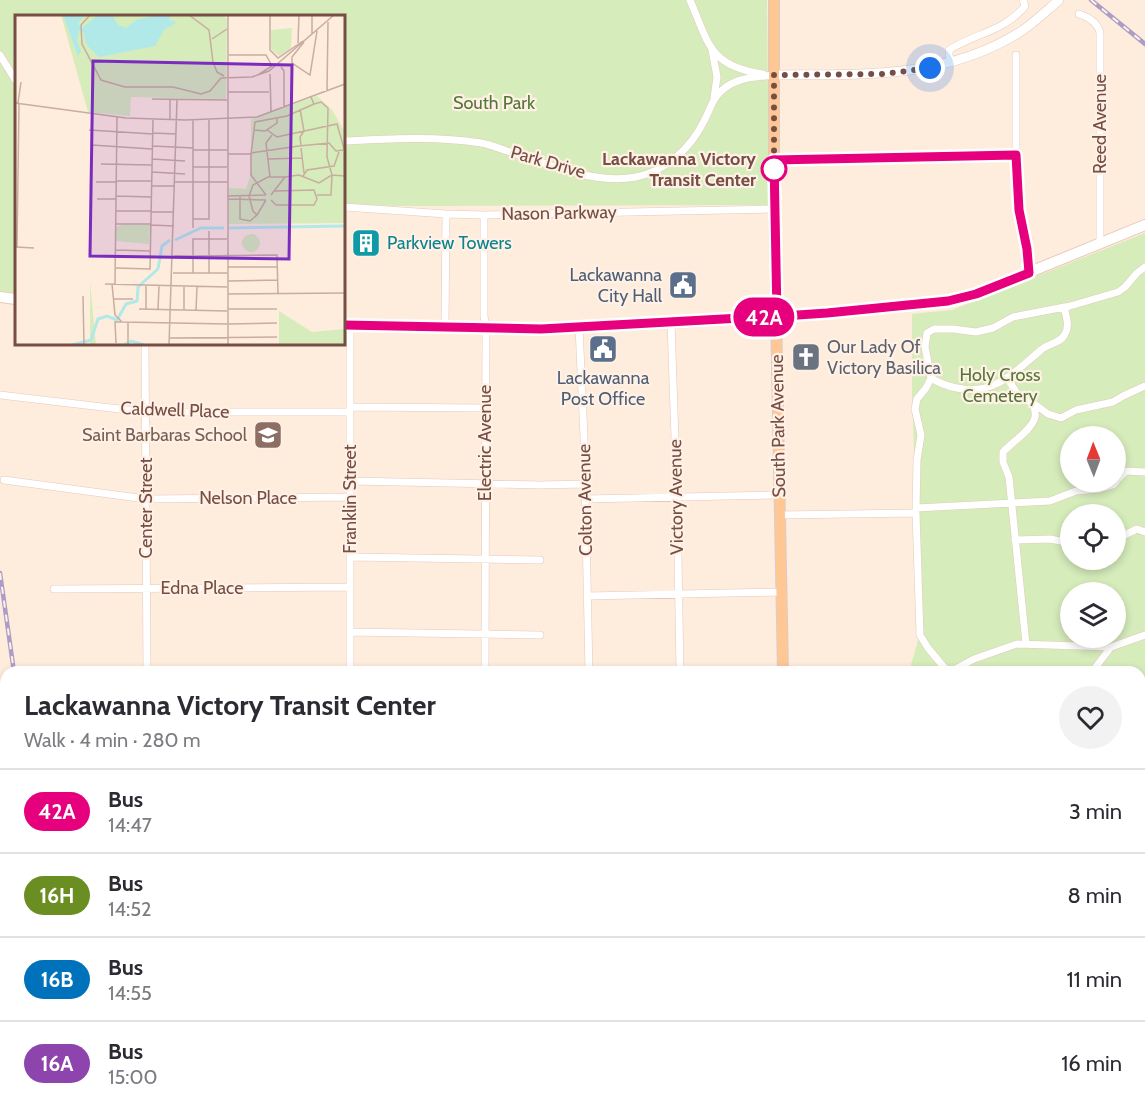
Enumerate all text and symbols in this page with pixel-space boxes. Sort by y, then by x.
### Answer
inset map [15,15,345,345]
your location [915,53,945,83]
street label: Reed Avenue [1089,74,1111,174]
park label: South Park [453,92,536,114]
street label: Park Drive [508,141,588,183]
place label: Lackawanna Victory Transit Center [602,148,756,191]
marker: Lackawanna Victory Transit Center [761,156,787,182]
street label: Nason Parkway [501,201,617,225]
building icon: Parkview Towers [350,227,382,259]
place label: Parkview Towers [387,232,512,254]
place label: Lackawanna City Hall [569,264,663,307]
public building icon: Lackawanna City Hall [667,269,699,301]
line badge: 42A [730,298,798,336]
text: 42A [745,305,783,330]
public building icon: Lackawanna Post Office [587,333,619,365]
place label: Our Lady Of Victory Basilica [827,336,941,379]
church icon: Our Lady Of Victory Basilica [790,341,822,373]
street label: South Park Avenue [766,354,790,498]
park label: Holy Cross Cemetery [960,364,1040,407]
place label: Lackawanna Post Office [557,367,650,410]
street label: Electric Avenue [474,385,496,501]
street label: Caldwell Place [120,397,230,423]
school or university icon: Saint Barbaras School [252,419,284,451]
place label: Saint Barbaras School [82,424,248,446]
north arrow [1060,426,1126,492]
map controls [1060,426,1126,648]
street label: Victory Avenue [664,439,688,555]
street label: Franklin Street [339,444,361,554]
street label: Colton Avenue [573,444,597,556]
street label: Center Street [135,457,157,559]
street label: Nelson Place [199,487,297,509]
button: locate [1060,504,1126,570]
street label: Edna Place [161,577,243,599]
button: layers [1060,582,1126,648]
button: heart [1059,686,1122,749]
text: Lackawanna Victory Transit Center [24,688,436,722]
text: Walk · 4 min · 280 m [24,728,201,752]
text: Bus [108,786,143,813]
text: 3 min [1069,798,1122,825]
text: 42A [38,799,76,824]
text: 14:47 [108,813,152,837]
text: Bus [108,870,143,897]
text: 8 min [1067,882,1122,909]
text: 16H [40,883,74,908]
text: 14:52 [108,897,152,921]
text: Bus [108,954,143,981]
text: 11 min [1066,966,1122,993]
text: 16B [41,967,73,992]
text: 14:55 [108,981,152,1005]
text: Bus [108,1038,143,1065]
text: 16 min [1061,1050,1122,1077]
text: 16A [41,1051,73,1076]
text: 15:00 [108,1065,157,1089]

